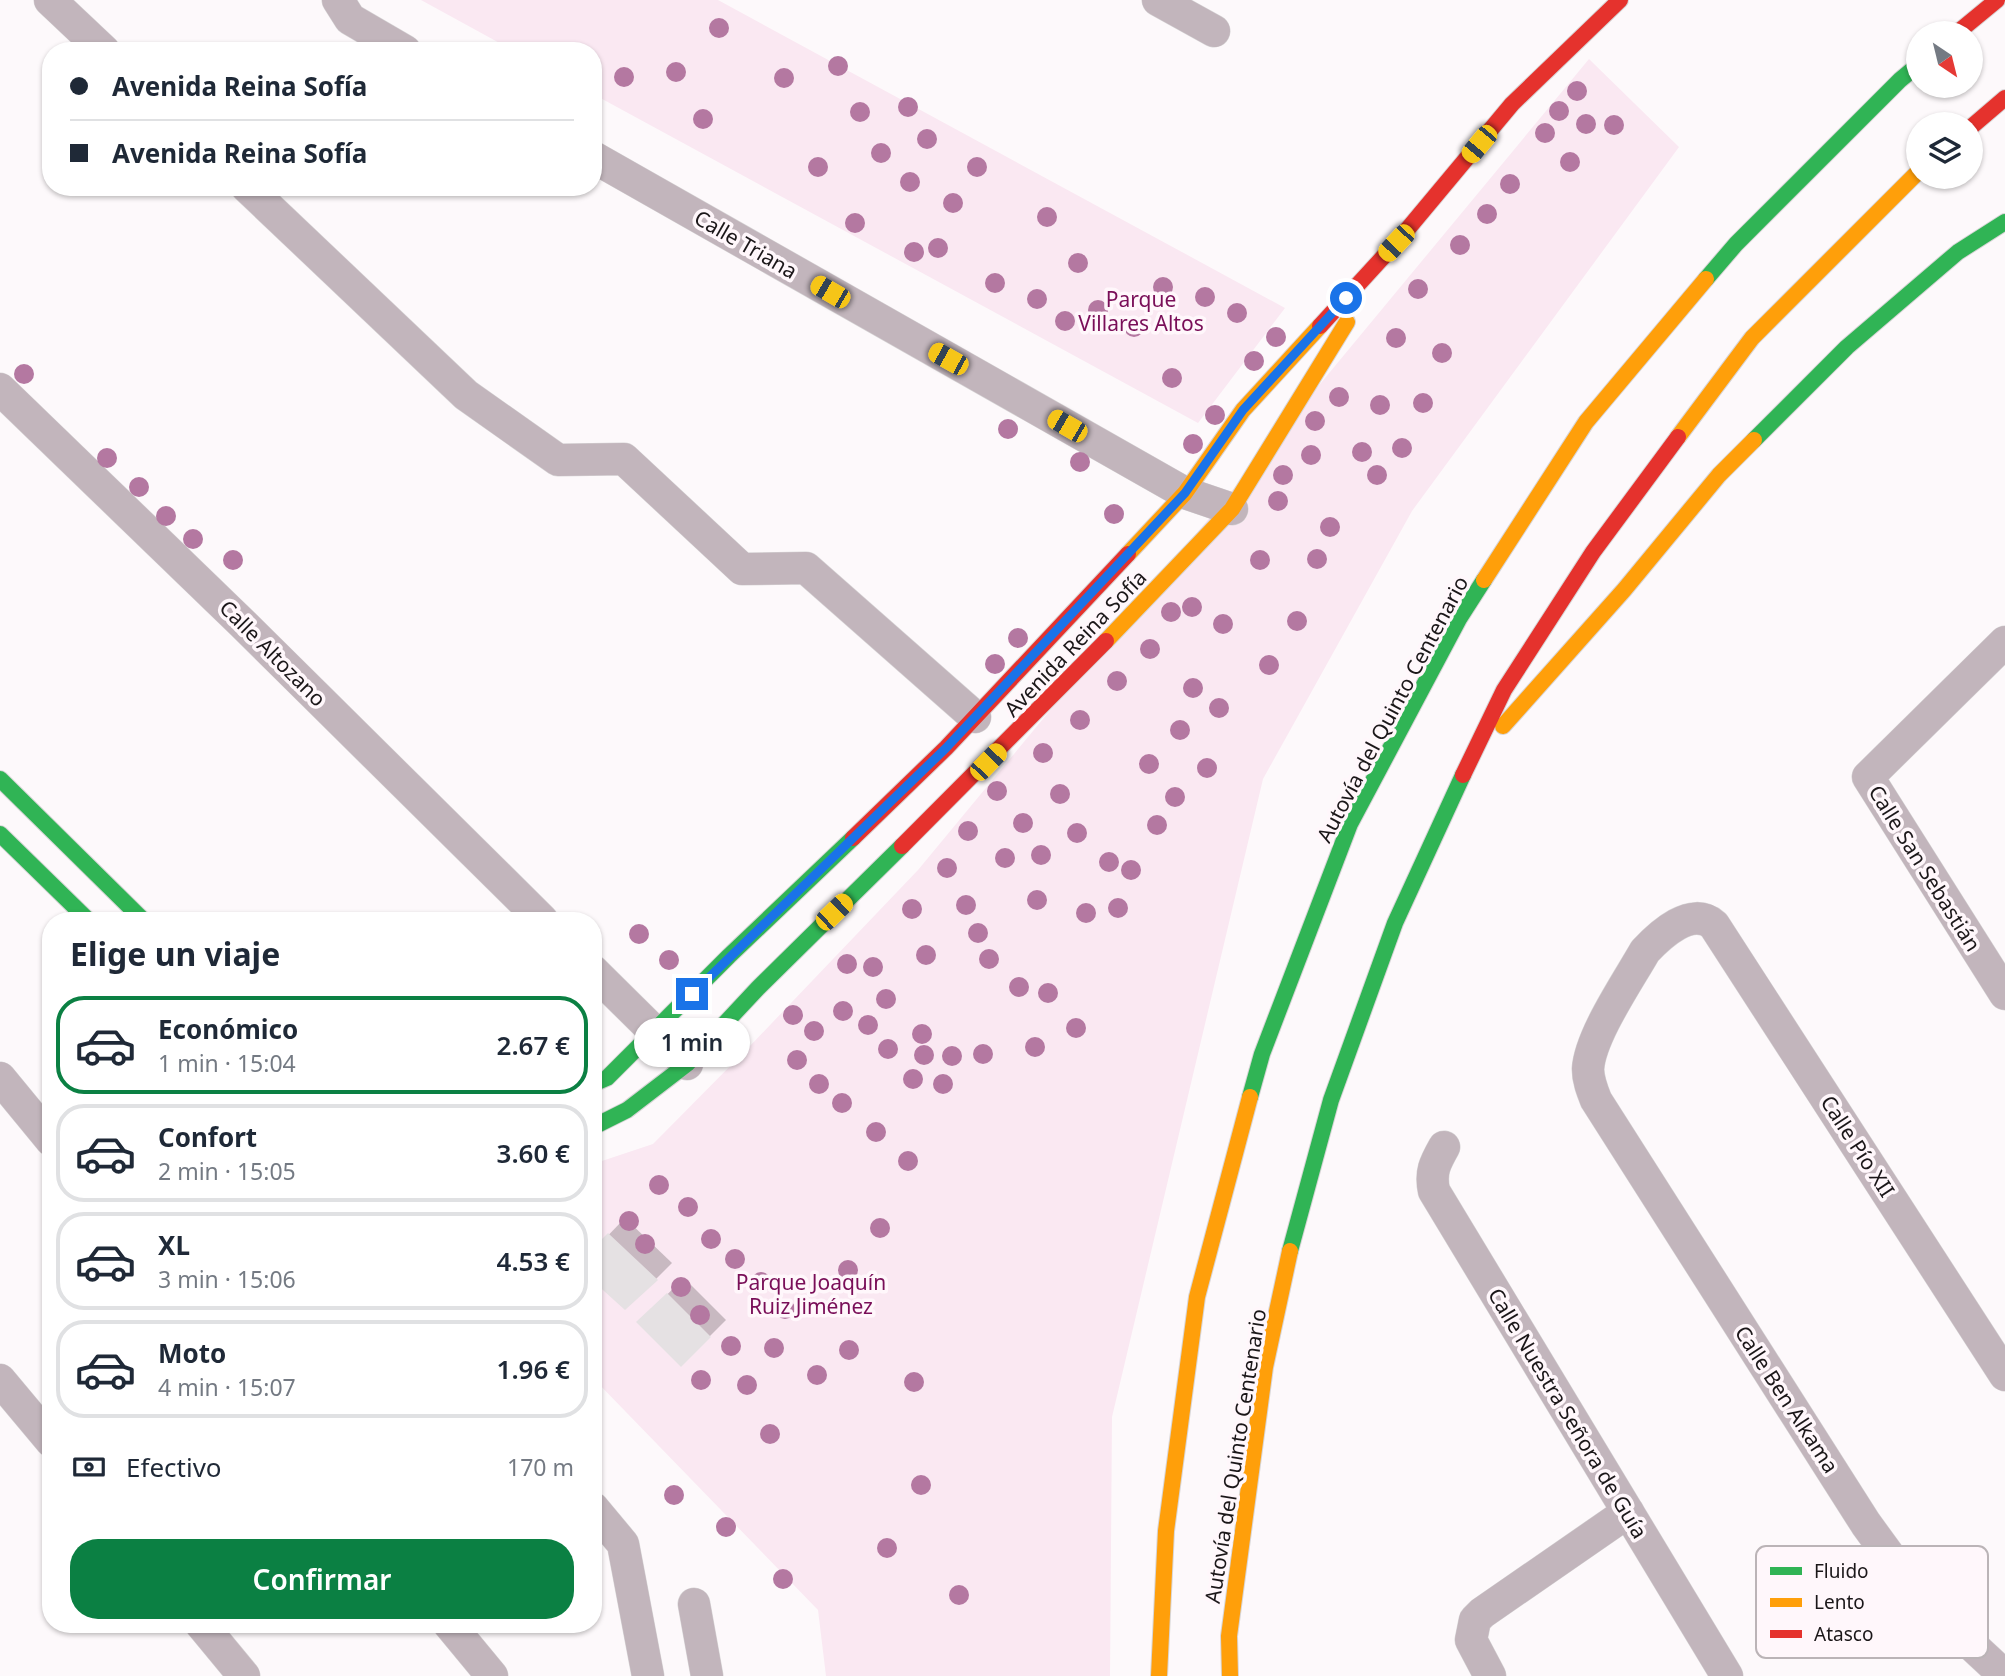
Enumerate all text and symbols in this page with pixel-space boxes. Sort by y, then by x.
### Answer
north arrow [1906,21,1983,98]
map controls [1906,21,1983,189]
text: Avenida Reina Sofía [112,68,367,104]
button: layers [1906,112,1983,189]
car [1458,121,1501,167]
text: Avenida Reina Sofía [112,135,367,171]
street label: Calle Triana [689,203,803,285]
car [1374,220,1419,266]
car [807,272,854,312]
route start [1330,282,1362,314]
park label: Parque Villares Altos [1078,285,1204,337]
car [925,340,972,378]
car [1044,406,1091,446]
street label: Avenida Reina Sofía [998,564,1152,722]
street label: Autovía del Quinto Centenario [1310,571,1474,847]
street label: Calle Altozano [214,594,332,712]
car [966,740,1011,784]
street label: Calle San Sebastián [1863,780,1987,956]
car [812,890,857,934]
text: Elige un viaje [70,932,280,975]
route end [676,978,708,1010]
text: Económico [158,1011,298,1047]
icon: car [74,1014,137,1077]
callout: 1 min [634,1018,750,1068]
text: 1 min [661,1026,723,1058]
text: 2.67 € [497,1027,570,1063]
text: 1 min · 15:04 [158,1047,296,1079]
street label: Calle Pío XII [1815,1090,1901,1202]
text: Confort [158,1119,257,1155]
icon: car [74,1122,137,1185]
text: 3.60 € [497,1135,570,1171]
text: 2 min · 15:05 [158,1155,296,1187]
text: XL [158,1227,190,1263]
icon: car [74,1230,137,1293]
text: 4.53 € [497,1243,570,1279]
text: 3 min · 15:06 [158,1263,296,1295]
park label: Parque Joaquín Ruiz Jiménez [736,1268,886,1320]
street label: Calle Nuestra Señora de Guía [1482,1283,1654,1543]
street label: Autovía del Quinto Centenario [1198,1307,1272,1605]
street label: Calle Ben Alkama [1729,1320,1845,1478]
text: Moto [158,1335,226,1371]
icon: car [74,1338,137,1401]
text: 1.96 € [497,1351,570,1387]
text: 4 min · 15:07 [158,1371,296,1403]
icon: cash [70,1448,108,1486]
text: Efectivo [126,1449,222,1485]
text: 170 m [507,1451,574,1483]
button: Confirmar [70,1539,574,1619]
legend [1756,1546,1988,1658]
text: Fluido [1814,1558,1869,1584]
text: Lento [1814,1589,1865,1615]
text: Atasco [1814,1621,1873,1647]

